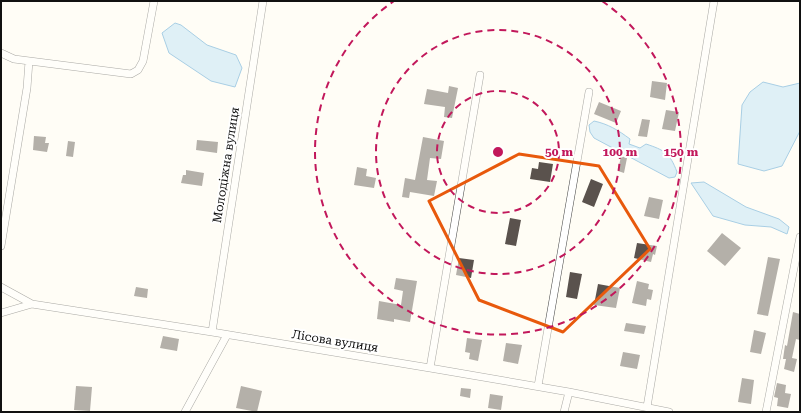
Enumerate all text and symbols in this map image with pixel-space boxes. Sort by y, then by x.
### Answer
street label: Молодіжна вулиця [210,106,242,224]
centre of rings [491,145,505,159]
text: 50 m [545,145,573,159]
text: 100 m [603,145,638,159]
text: 150 m [664,145,699,159]
street label: Лісова вулиця [291,327,379,355]

